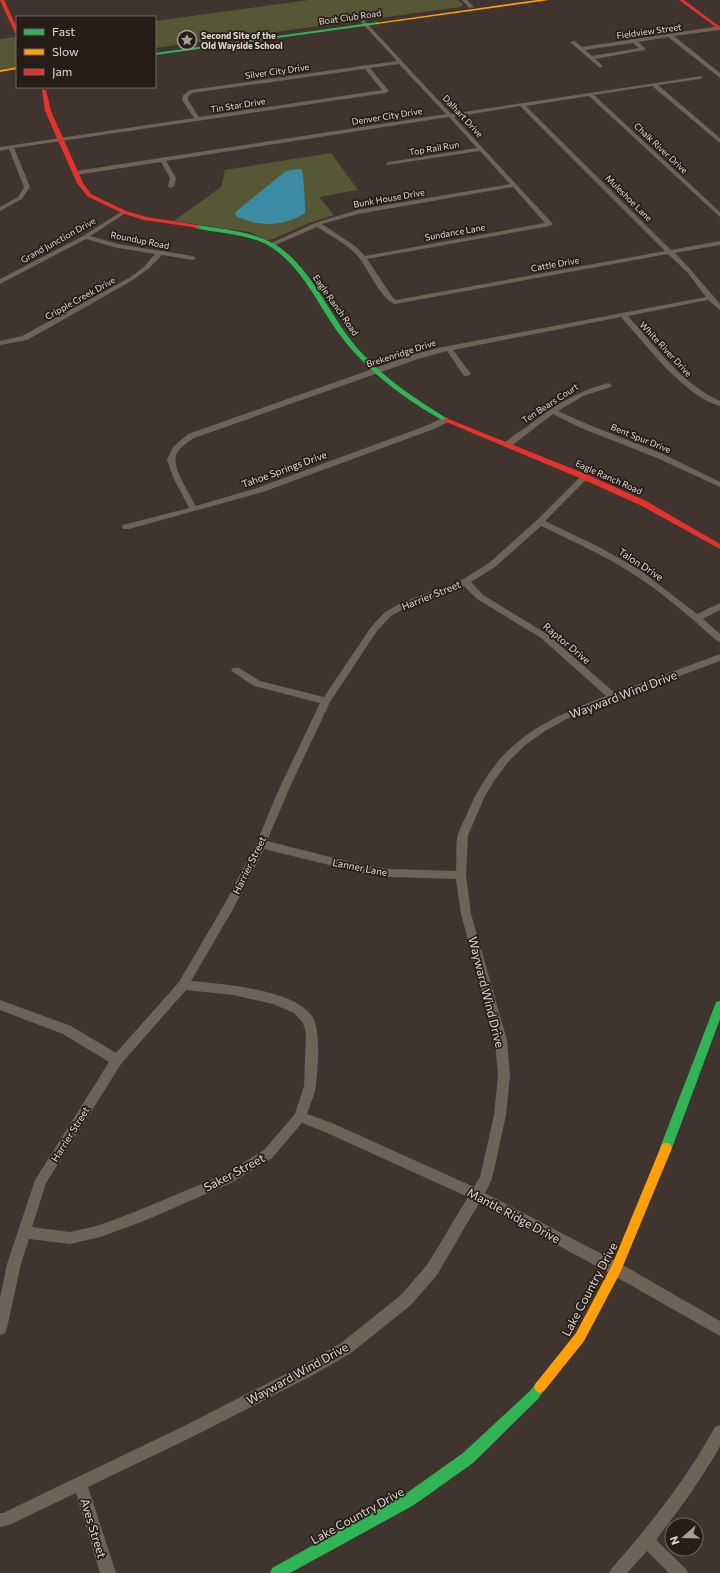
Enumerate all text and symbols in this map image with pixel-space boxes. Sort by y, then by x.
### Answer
street label: Boat Club Road [318,7,382,27]
legend [16,16,156,88]
street label: Fieldview Street [616,21,683,41]
text: Fast [52,24,75,38]
place icon: Second Site of the Old Wayside School [176,29,198,51]
place label: Second Site of the Old Wayside School [201,30,283,51]
text: Slow [52,44,79,58]
street label: Silver City Drive [244,61,310,81]
text: Jam [52,64,72,79]
street label: Dalhart Drive [440,92,486,140]
street label: Tin Star Drive [210,95,267,115]
street label: Denver City Drive [351,105,423,127]
street label: Chalk River Drive [632,120,690,176]
street label: Top Rail Run [408,139,460,157]
street label: Muleshoe Lane [603,172,655,224]
street label: Bunk House Drive [353,186,426,210]
street label: Grand Junction Drive [19,215,98,265]
street label: Sundance Lane [424,221,486,243]
street label: Roundup Road [110,229,170,251]
street label: Cattle Drive [530,254,580,274]
street label: Eagle Ranch Road [311,272,361,338]
street label: Cripple Creek Drive [43,274,117,322]
street label: White River Drive [638,319,695,379]
street label: Brekenridge Drive [365,336,437,369]
street label: Ten Bears Court [520,380,581,425]
street label: Bent Spur Drive [609,421,673,455]
street label: Tahoe Springs Drive [240,448,328,490]
street label: Eagle Ranch Road [574,457,644,497]
street label: Talon Drive [616,545,666,583]
street label: Harrier Street [400,578,462,612]
street label: Raptor Drive [541,620,593,666]
street label: Wayward Wind Drive [567,667,679,721]
street label: Harrier Street [230,834,268,896]
street label: Lanner Lane [332,856,388,878]
street label: Wayward Wind Drive [466,935,508,1049]
street label: Harrier Street [48,1104,92,1164]
street label: Saker Street [201,1150,267,1194]
street label: Mantle Ridge Drive [465,1185,563,1245]
street label: Lake Country Drive [558,1240,620,1338]
street label: Wayward Wind Drive [244,1339,350,1407]
street label: Lake Country Drive [308,1484,406,1546]
street label: Aves Street [78,1496,110,1560]
north arrow [664,1517,704,1557]
text: N [667,1534,682,1547]

